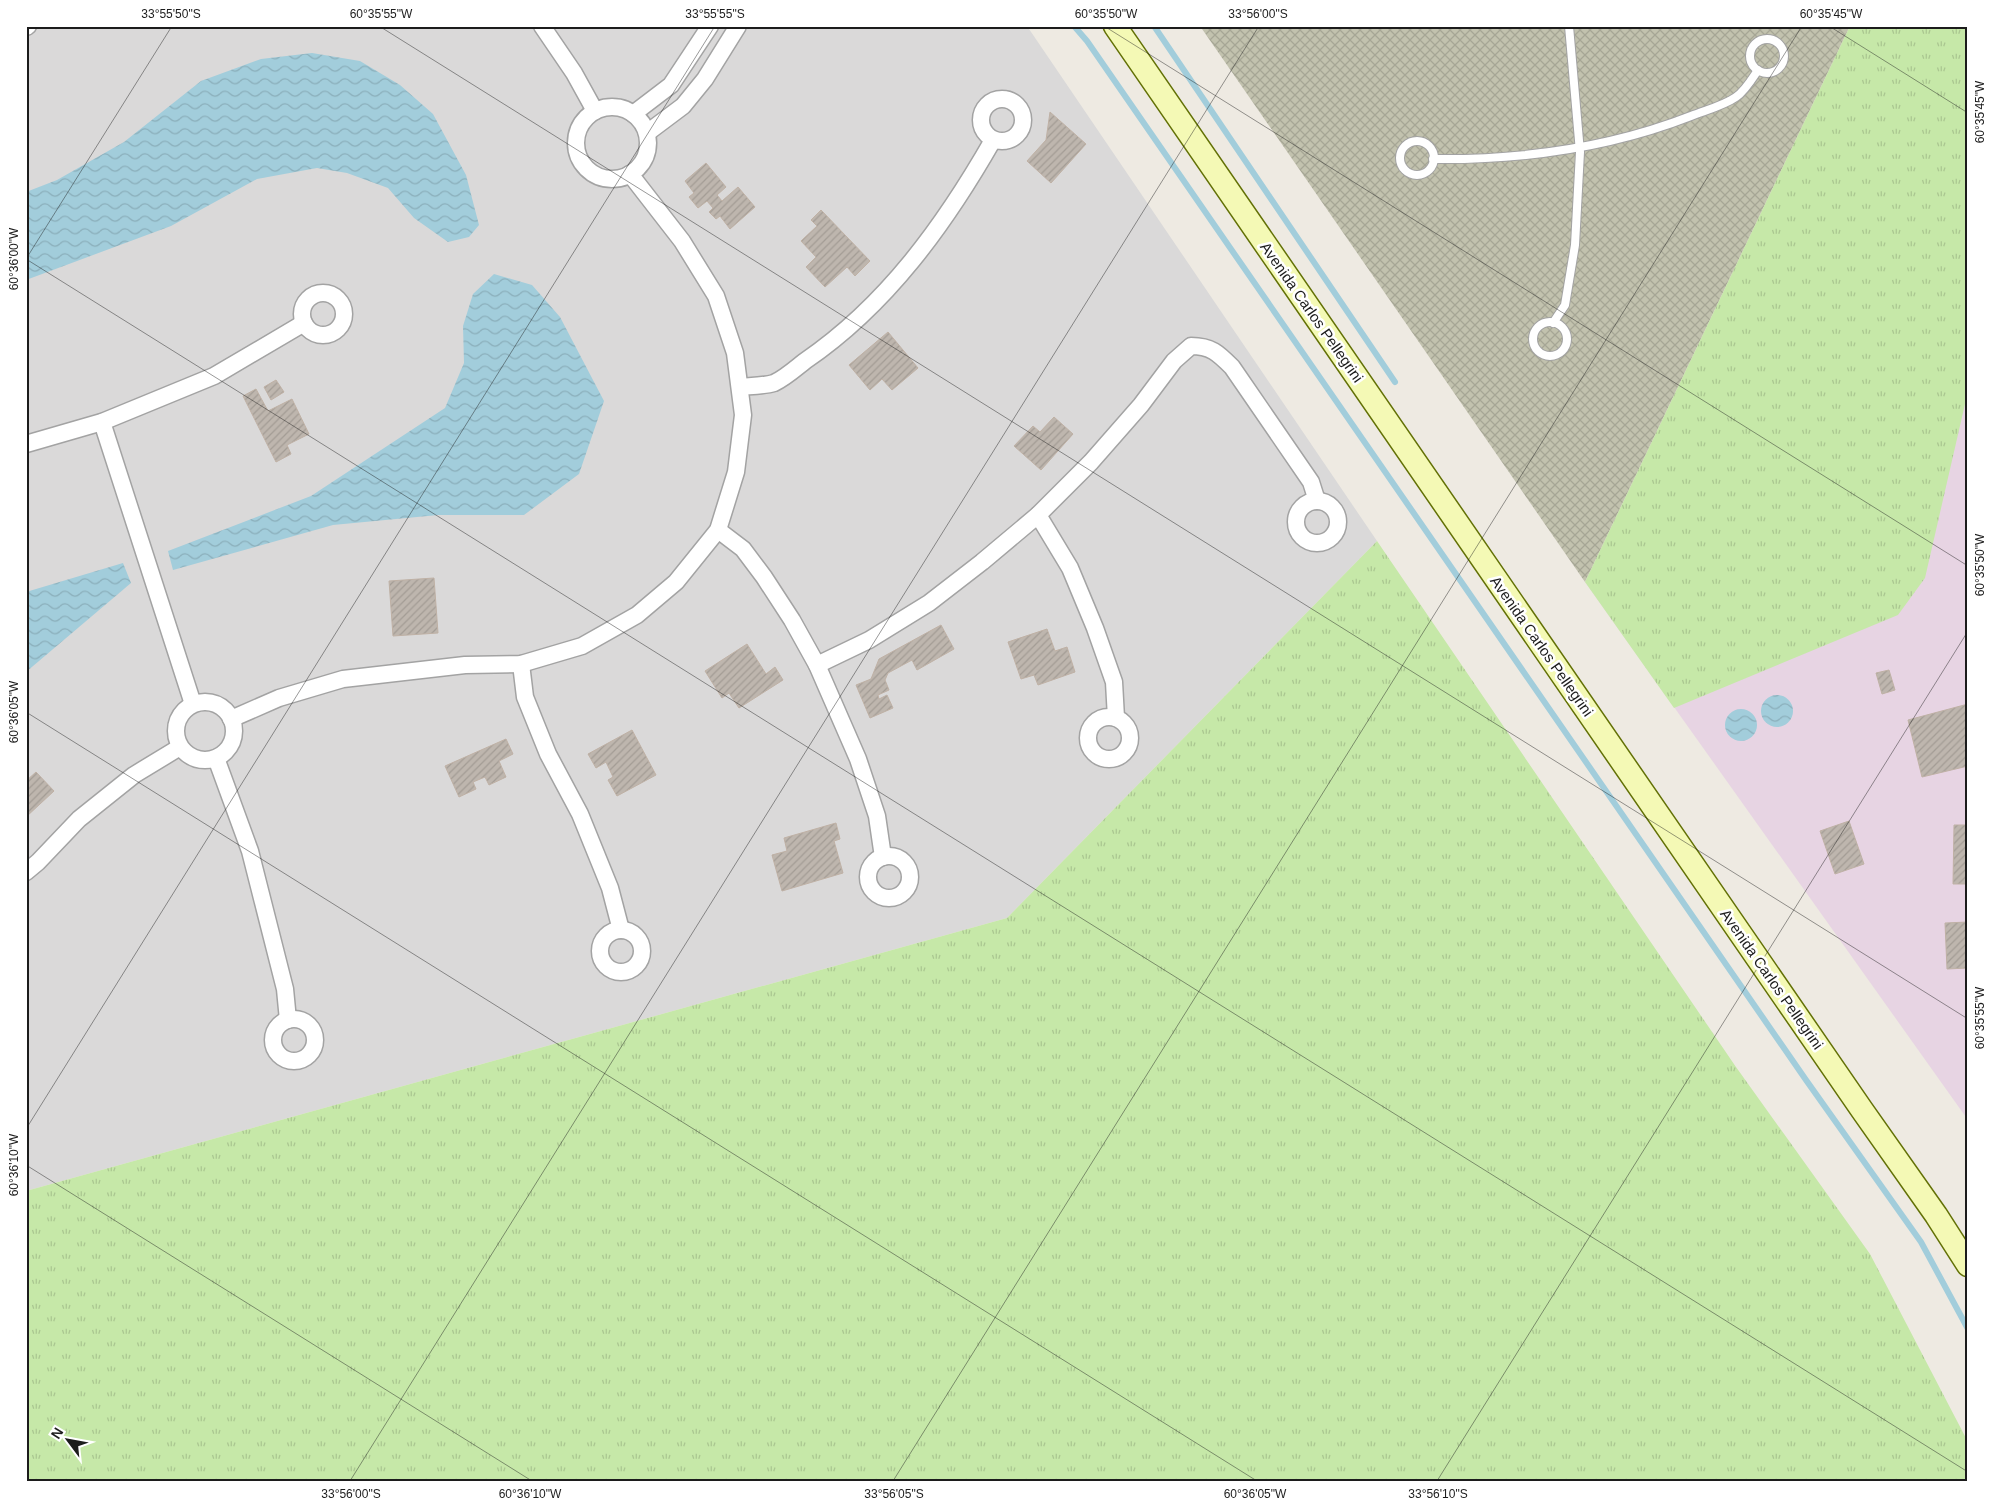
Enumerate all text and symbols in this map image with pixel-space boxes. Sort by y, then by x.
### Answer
text: 33°55'50"S [141,7,201,21]
text: 60°35'55"W [350,7,413,21]
text: 33°55'55"S [685,7,745,21]
text: 60°35'50"W [1075,7,1138,21]
text: 33°56'00"S [1228,7,1288,21]
text: 60°35'45"W [1800,7,1863,21]
text: 60°35'45"W [1973,80,1987,143]
text: 60°36'00"W [7,227,21,290]
street label: Avenida Carlos Pellegrini [1257,239,1367,385]
text: 60°35'50"W [1973,533,1987,596]
street label: Avenida Carlos Pellegrini [1487,573,1597,719]
text: 60°36'05"W [7,680,21,743]
street label: Avenida Carlos Pellegrini [1717,906,1827,1052]
text: 60°35'55"W [1973,986,1987,1049]
text: 60°36'10"W [7,1133,21,1196]
north arrow [42,1414,92,1464]
text: N [48,1425,66,1442]
text: 33°56'00"S [321,1487,381,1501]
text: 60°36'10"W [499,1487,562,1501]
text: 33°56'05"S [864,1487,924,1501]
text: 60°36'05"W [1224,1487,1287,1501]
text: 33°56'10"S [1408,1487,1468,1501]

